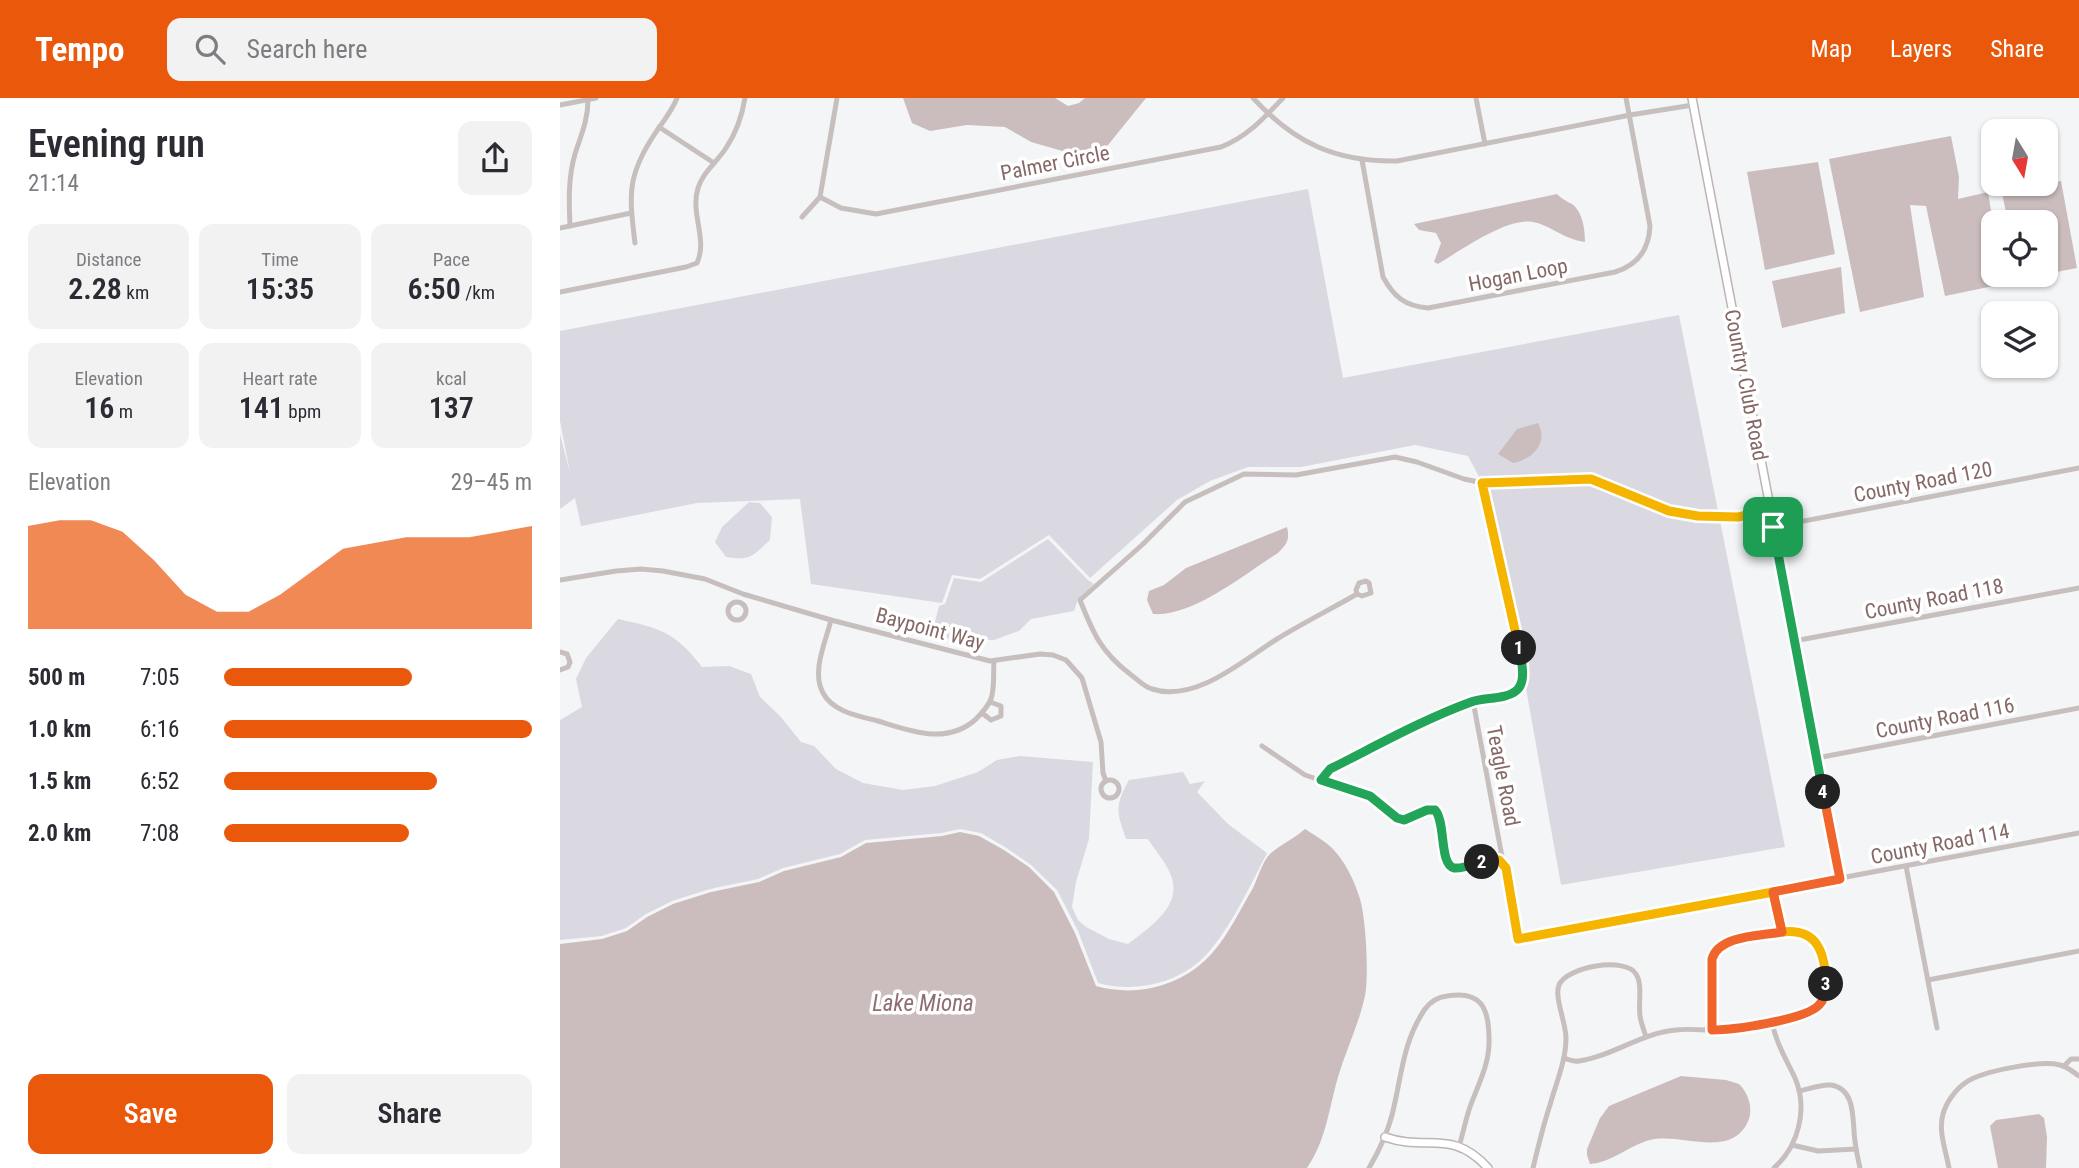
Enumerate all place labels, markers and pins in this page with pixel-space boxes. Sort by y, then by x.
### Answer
pin [1743,497,1803,557]
pin: 1 [1502,630,1536,666]
pin: 4 [1806,774,1840,810]
pin: 2 [1464,844,1500,880]
pin: 3 [1808,966,1844,1001]

